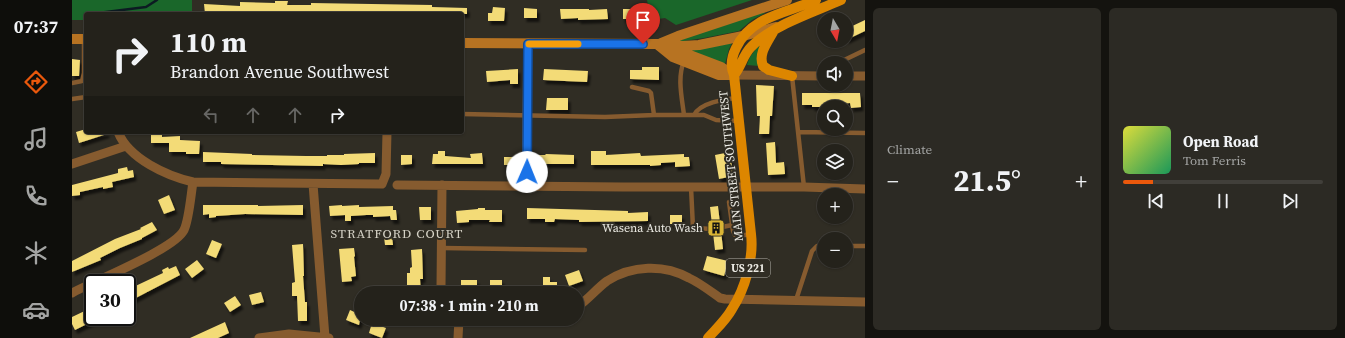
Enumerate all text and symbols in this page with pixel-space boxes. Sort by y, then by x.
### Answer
pin [626,3,660,44]
icon: arrive [632,9,654,31]
north arrow [817,12,853,48]
map controls [817,12,853,268]
text: 07:37 [14,14,58,39]
text: 110 m [170,23,247,61]
icon: right [104,28,156,80]
button: sound [817,56,853,92]
text: Brandon Avenue Southwest [170,59,389,84]
icon: directions [22,68,50,96]
street label: MAIN STREET SOUTHWEST [715,89,747,242]
button: search [817,100,853,136]
icon: left [200,104,222,126]
icon: ahead [242,104,264,126]
icon: ahead [284,104,306,126]
icon: right [326,104,348,126]
icon: music [22,125,50,153]
text: Open Road [1183,131,1258,152]
text: Climate [887,141,932,158]
button: layers [817,144,853,180]
position arrow [506,151,548,193]
text: Tom Ferris [1183,152,1246,169]
text: 21.5° [953,160,1021,201]
text: − [887,166,899,196]
text: + [1075,166,1087,196]
icon: phone [22,182,50,210]
button: + [817,188,853,224]
icon: previous [1145,190,1167,212]
icon: pause [1212,190,1234,212]
icon: next [1279,190,1301,212]
building icon: Wasena Auto Wash [706,218,726,238]
place label: Wasena Auto Wash [602,220,703,236]
district label: STRATFORD COURT [331,225,463,242]
button: − [817,232,853,268]
icon: climate [22,239,50,267]
road number: US 221 [726,259,770,277]
speed limit sign: 30 [84,274,136,326]
text: 07:38 · 1 min · 210 m [400,295,539,316]
icon: car [22,296,50,324]

